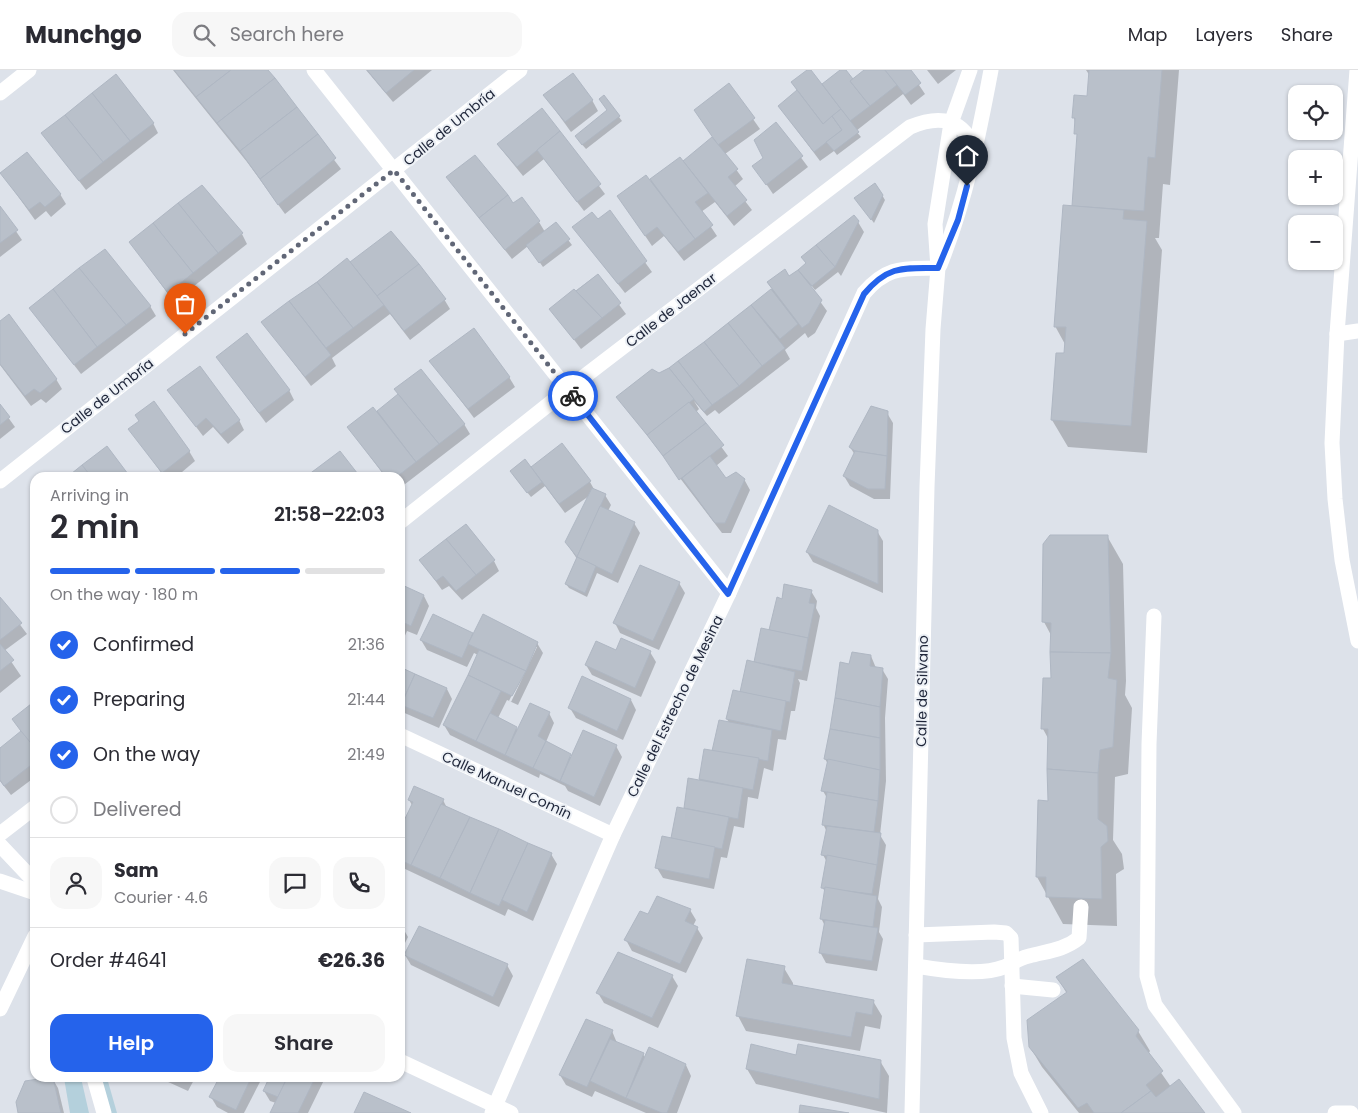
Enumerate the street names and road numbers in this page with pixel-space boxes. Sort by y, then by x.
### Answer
street label: Calle de Umbría [399,84,499,170]
street label: Calle de Jaenar [621,268,721,352]
street label: Calle de Umbría [56,353,158,439]
street label: Calle del Estrecho de Mesina [622,612,728,800]
street label: Calle de Silvano [911,635,933,747]
street label: Calle Manuel Comín [439,746,575,824]

